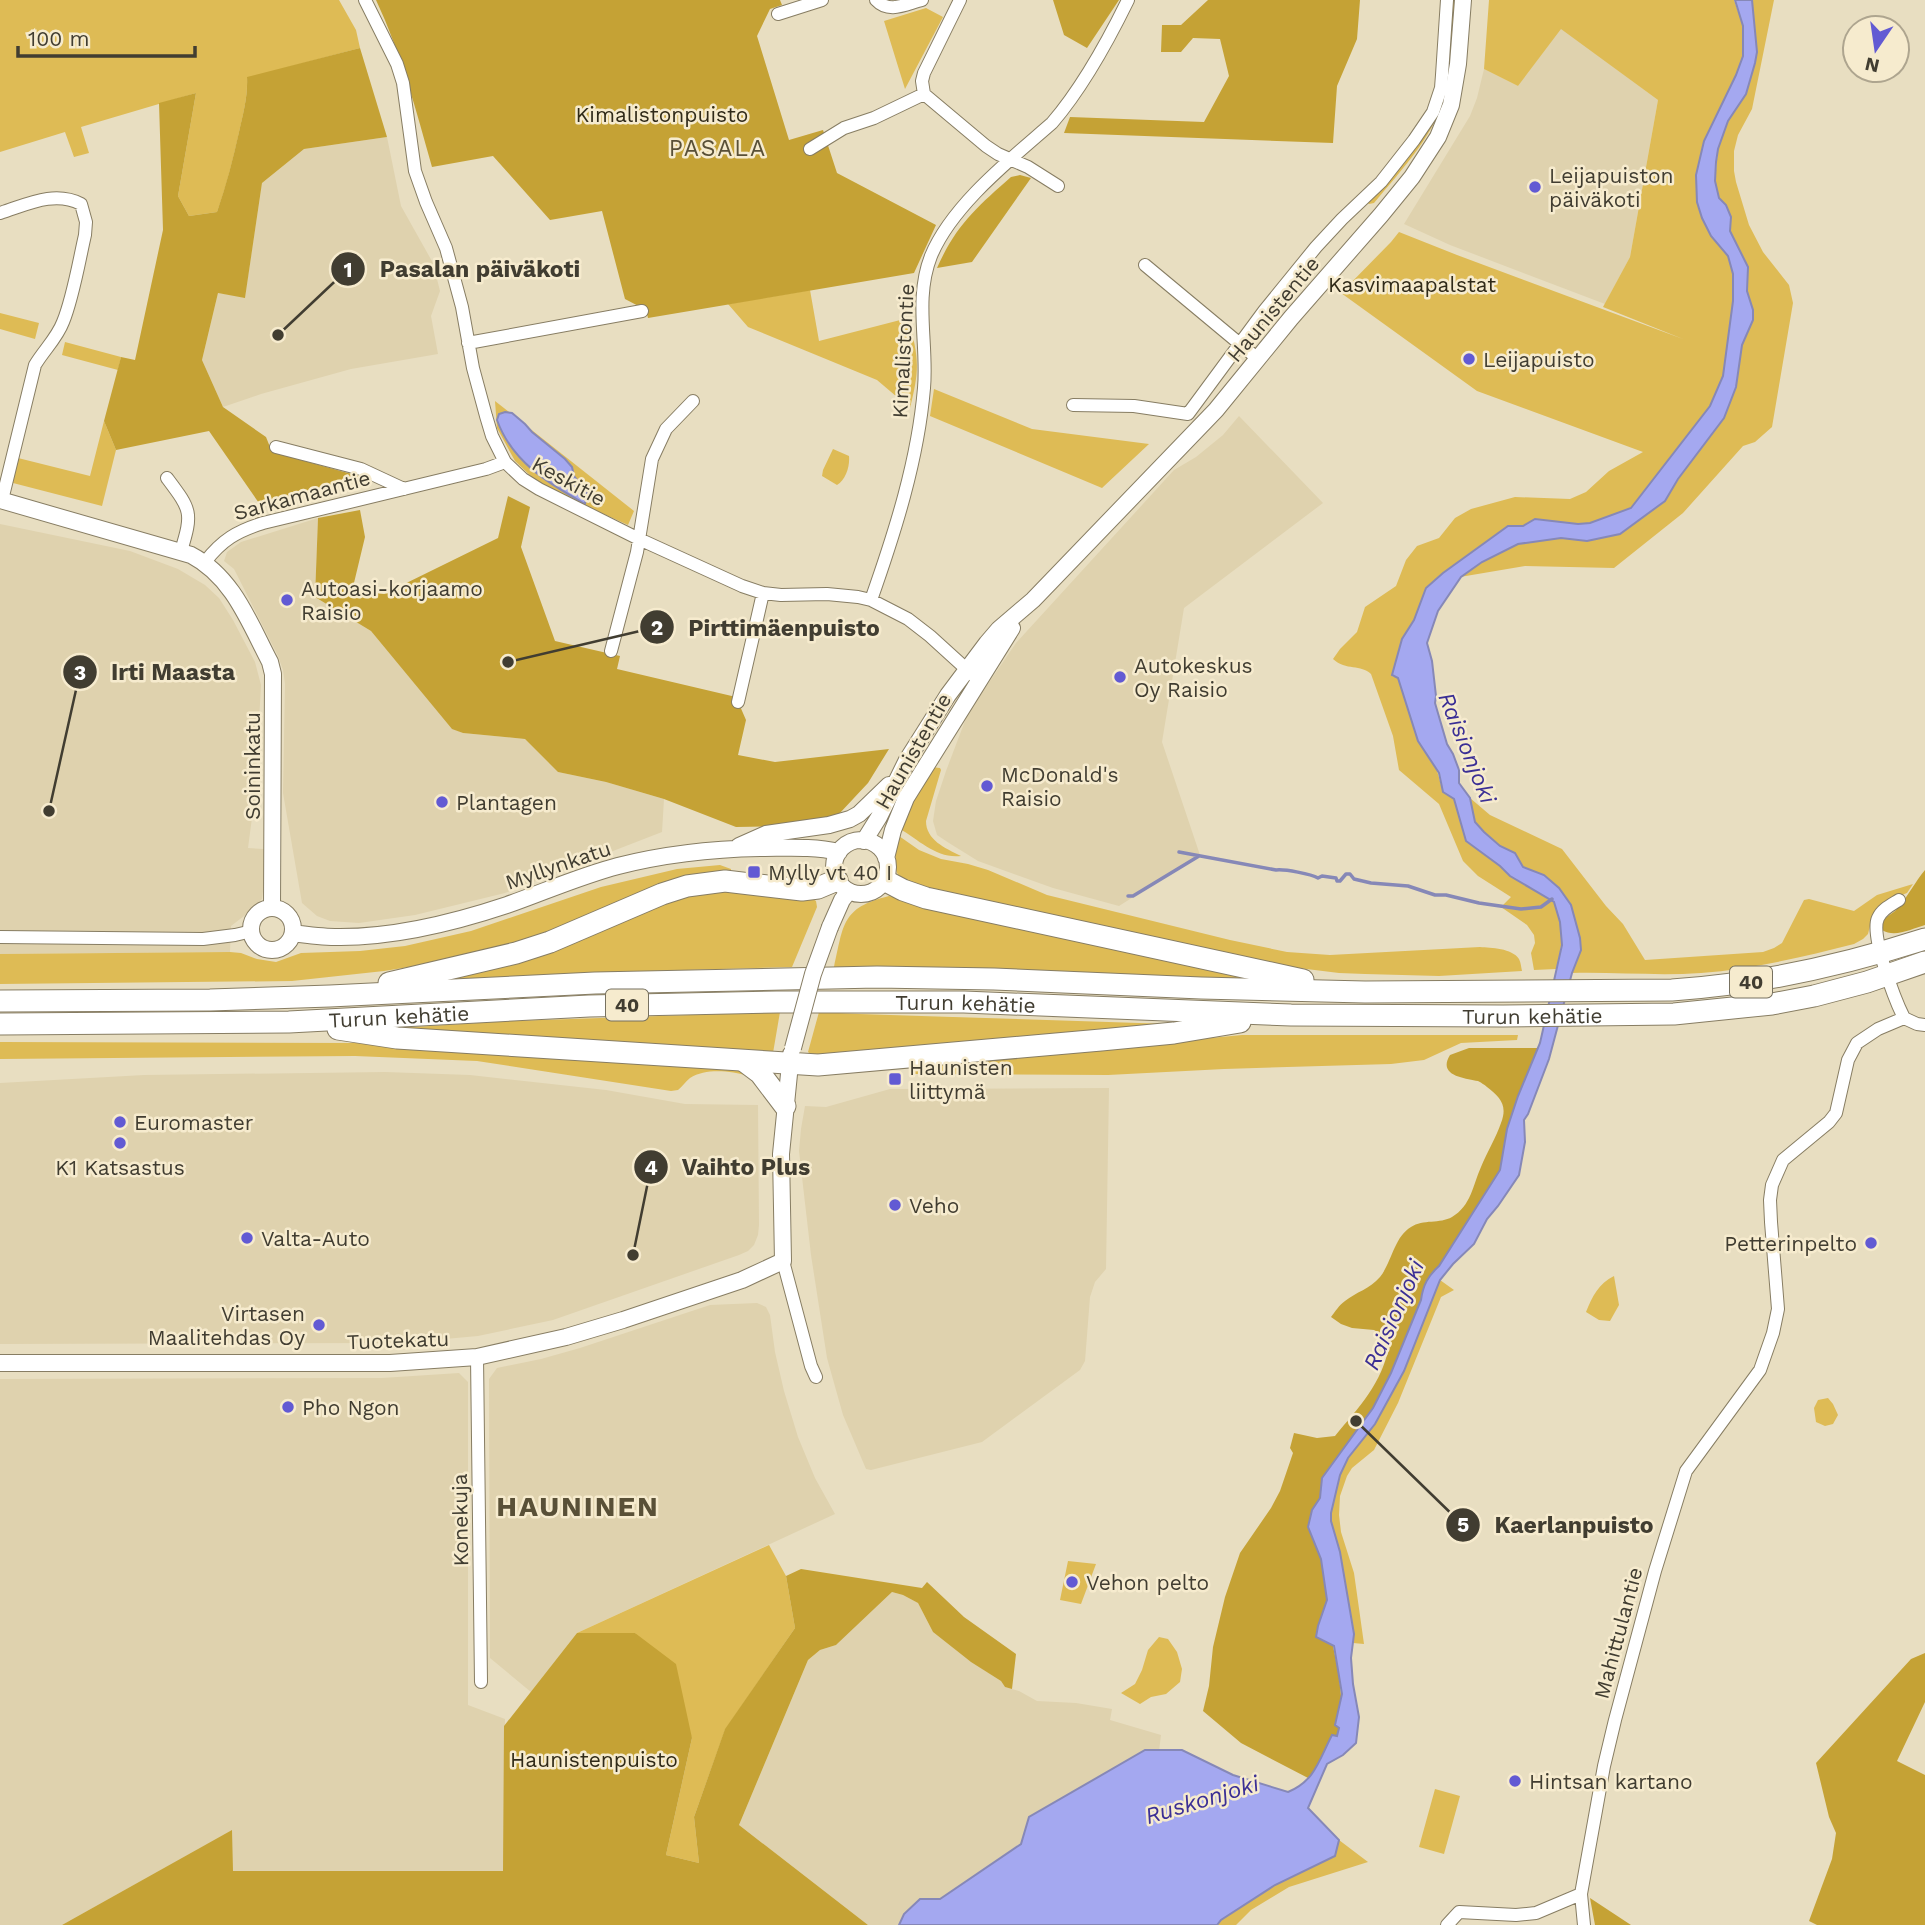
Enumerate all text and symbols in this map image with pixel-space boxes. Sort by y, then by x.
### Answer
scale bar [18,14,194,58]
north arrow [1841,14,1911,84]
text: 100 m [28,26,90,51]
text: N [1863,52,1882,78]
park label: Kimalistonpuisto [576,102,748,127]
district label: PASALA [669,135,767,162]
place label: Leijapuiston päiväkoti [1549,163,1674,212]
marker: Leijapuiston päiväkoti [1527,179,1543,195]
callout: Pasalan päiväkoti [330,247,594,291]
street label: Haunistentie [1222,251,1324,367]
text: Pasalan päiväkoti [380,256,580,283]
text: 1 [343,257,353,282]
park label: Kasvimaapalstat [1328,272,1496,297]
street label: Kimalistontie [887,283,919,419]
place label: Leijapuisto [1483,347,1595,372]
marker: Leijapuisto [1461,351,1477,367]
street label: Keskitie [528,451,610,511]
street label: Sarkamaantie [231,465,373,525]
place label: Autoasi-korjaamo Raisio [301,576,483,625]
marker: Autoasi-korjaamo Raisio [279,592,295,608]
callout: Pirttimäenpuisto [640,605,894,649]
text: 2 [651,615,663,640]
text: Pirttimäenpuisto [688,615,880,642]
callout: Irti Maasta [62,650,249,694]
place label: Autokeskus Oy Raisio [1134,653,1253,702]
text: Irti Maasta [111,659,236,686]
text: 3 [74,660,86,685]
marker: Autokeskus Oy Raisio [1112,669,1128,685]
street label: Haunistentie [870,688,956,814]
water label: Raisionjoki [1432,688,1502,809]
street label: Soininkatu [240,712,265,820]
place label: McDonald's Raisio [1001,762,1118,811]
marker: McDonald's Raisio [979,778,995,794]
place label: Plantagen [456,790,557,815]
marker: Plantagen [434,794,450,810]
street label: Myllynkatu [502,835,614,895]
place label: Mylly vt 40 I [768,860,892,885]
marker: Mylly vt 40 I [746,864,762,880]
road number: 40 [1730,966,1772,998]
street label: Turun kehätie [895,989,1036,1017]
road number: 40 [606,990,648,1021]
street label: Turun kehätie [328,1000,470,1032]
street label: Turun kehätie [1462,1002,1603,1029]
place label: Haunisten liittymä [909,1055,1013,1104]
marker: Haunisten liittymä [887,1071,903,1087]
place label: Euromaster [134,1110,254,1135]
marker: Euromaster [112,1114,128,1130]
marker: K1 Katsastus [112,1135,128,1151]
callout: Vaihto Plus [633,1145,825,1189]
text: Vaihto Plus [682,1154,810,1181]
place label: K1 Katsastus [55,1155,185,1180]
text: 4 [644,1155,658,1180]
place label: Veho [909,1193,959,1218]
marker: Veho [887,1197,903,1213]
place label: Valta-Auto [261,1226,370,1251]
marker: Valta-Auto [239,1230,255,1246]
place label: Petterinpelto [1724,1231,1857,1256]
marker: Petterinpelto [1863,1235,1879,1251]
water label: Raisionjoki [1358,1255,1431,1374]
place label: Virtasen Maalitehdas Oy [148,1301,305,1350]
marker: Virtasen Maalitehdas Oy [311,1317,327,1333]
street label: Tuotekatu [346,1326,450,1354]
place label: Pho Ngon [302,1395,400,1420]
marker: Pho Ngon [280,1399,296,1415]
street label: Konekuja [447,1473,473,1567]
district label: HAUNINEN [496,1490,660,1523]
callout: Kaerlanpuisto [1445,1503,1667,1547]
text: 5 [1457,1512,1469,1537]
text: Kaerlanpuisto [1495,1512,1653,1539]
street label: Mahittulantie [1588,1564,1648,1702]
place label: Vehon pelto [1086,1570,1209,1595]
marker: Vehon pelto [1064,1574,1080,1590]
park label: Haunistenpuisto [510,1747,678,1772]
place label: Hintsan kartano [1529,1769,1693,1794]
water label: Ruskonjoki [1142,1770,1263,1830]
marker: Hintsan kartano [1507,1773,1523,1789]

